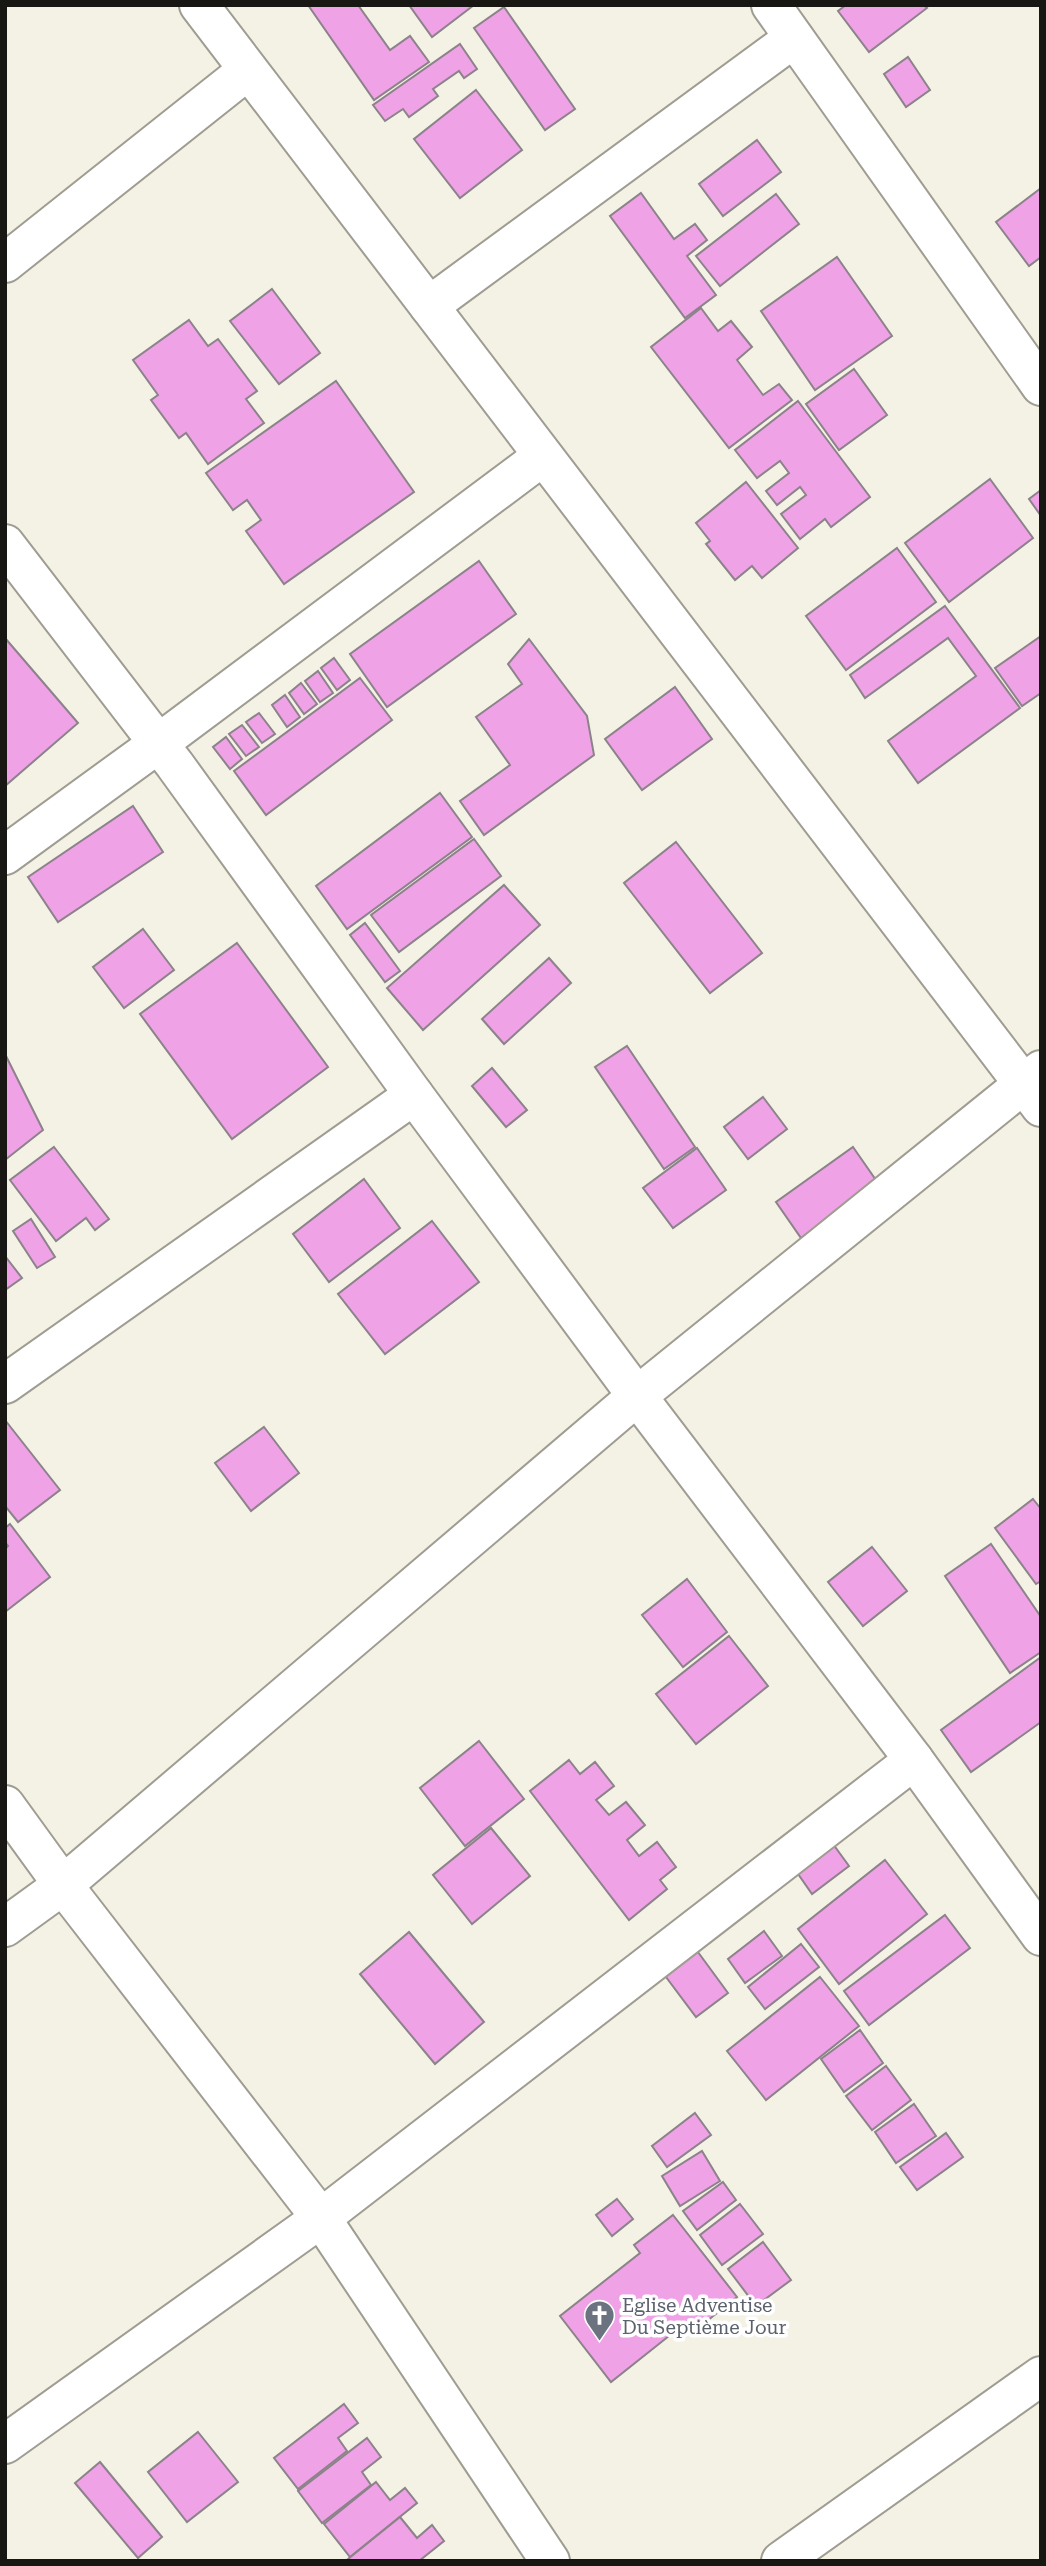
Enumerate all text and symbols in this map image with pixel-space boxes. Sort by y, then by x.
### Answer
place label: Eglise Adventise Du Septième Jour [622,2294,786,2339]
church icon: Eglise Adventise Du Septième Jour [582,2299,616,2343]

